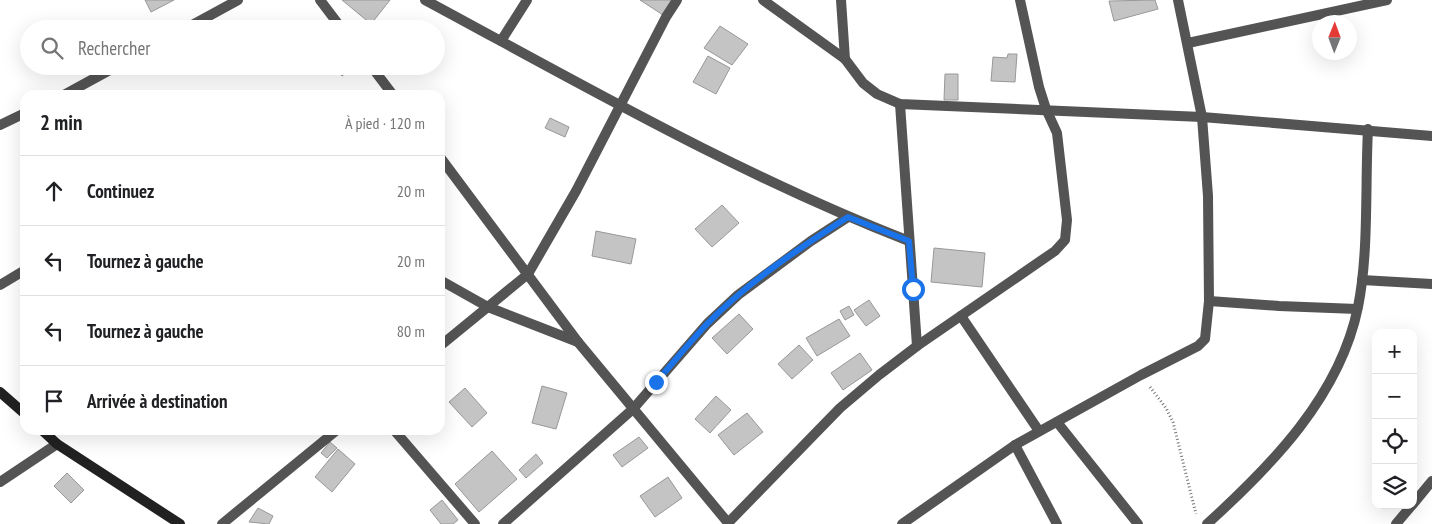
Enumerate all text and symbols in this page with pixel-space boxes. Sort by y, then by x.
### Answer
north arrow [1312,15,1357,60]
search box [20,20,445,75]
icon: search [38,34,66,62]
text: Rechercher [78,36,150,60]
text: 2 min [40,109,82,136]
text: À pied · 120 m [345,113,425,133]
icon: ahead [40,177,68,205]
text: Continuez [87,179,154,203]
text: 20 m [397,181,425,201]
icon: left [40,247,68,275]
text: Tournez à gauche [87,249,204,273]
text: 20 m [397,251,425,271]
route start [902,278,925,301]
icon: left [40,317,68,345]
text: Tournez à gauche [87,319,204,343]
text: 80 m [397,321,425,341]
map controls [1372,329,1417,509]
button: + [1372,329,1417,374]
route end [645,371,668,394]
button: − [1372,374,1417,419]
icon: arrive [40,387,68,415]
text: Arrivée à destination [87,389,228,413]
button: locate [1372,419,1417,464]
button: layers [1372,464,1417,509]

